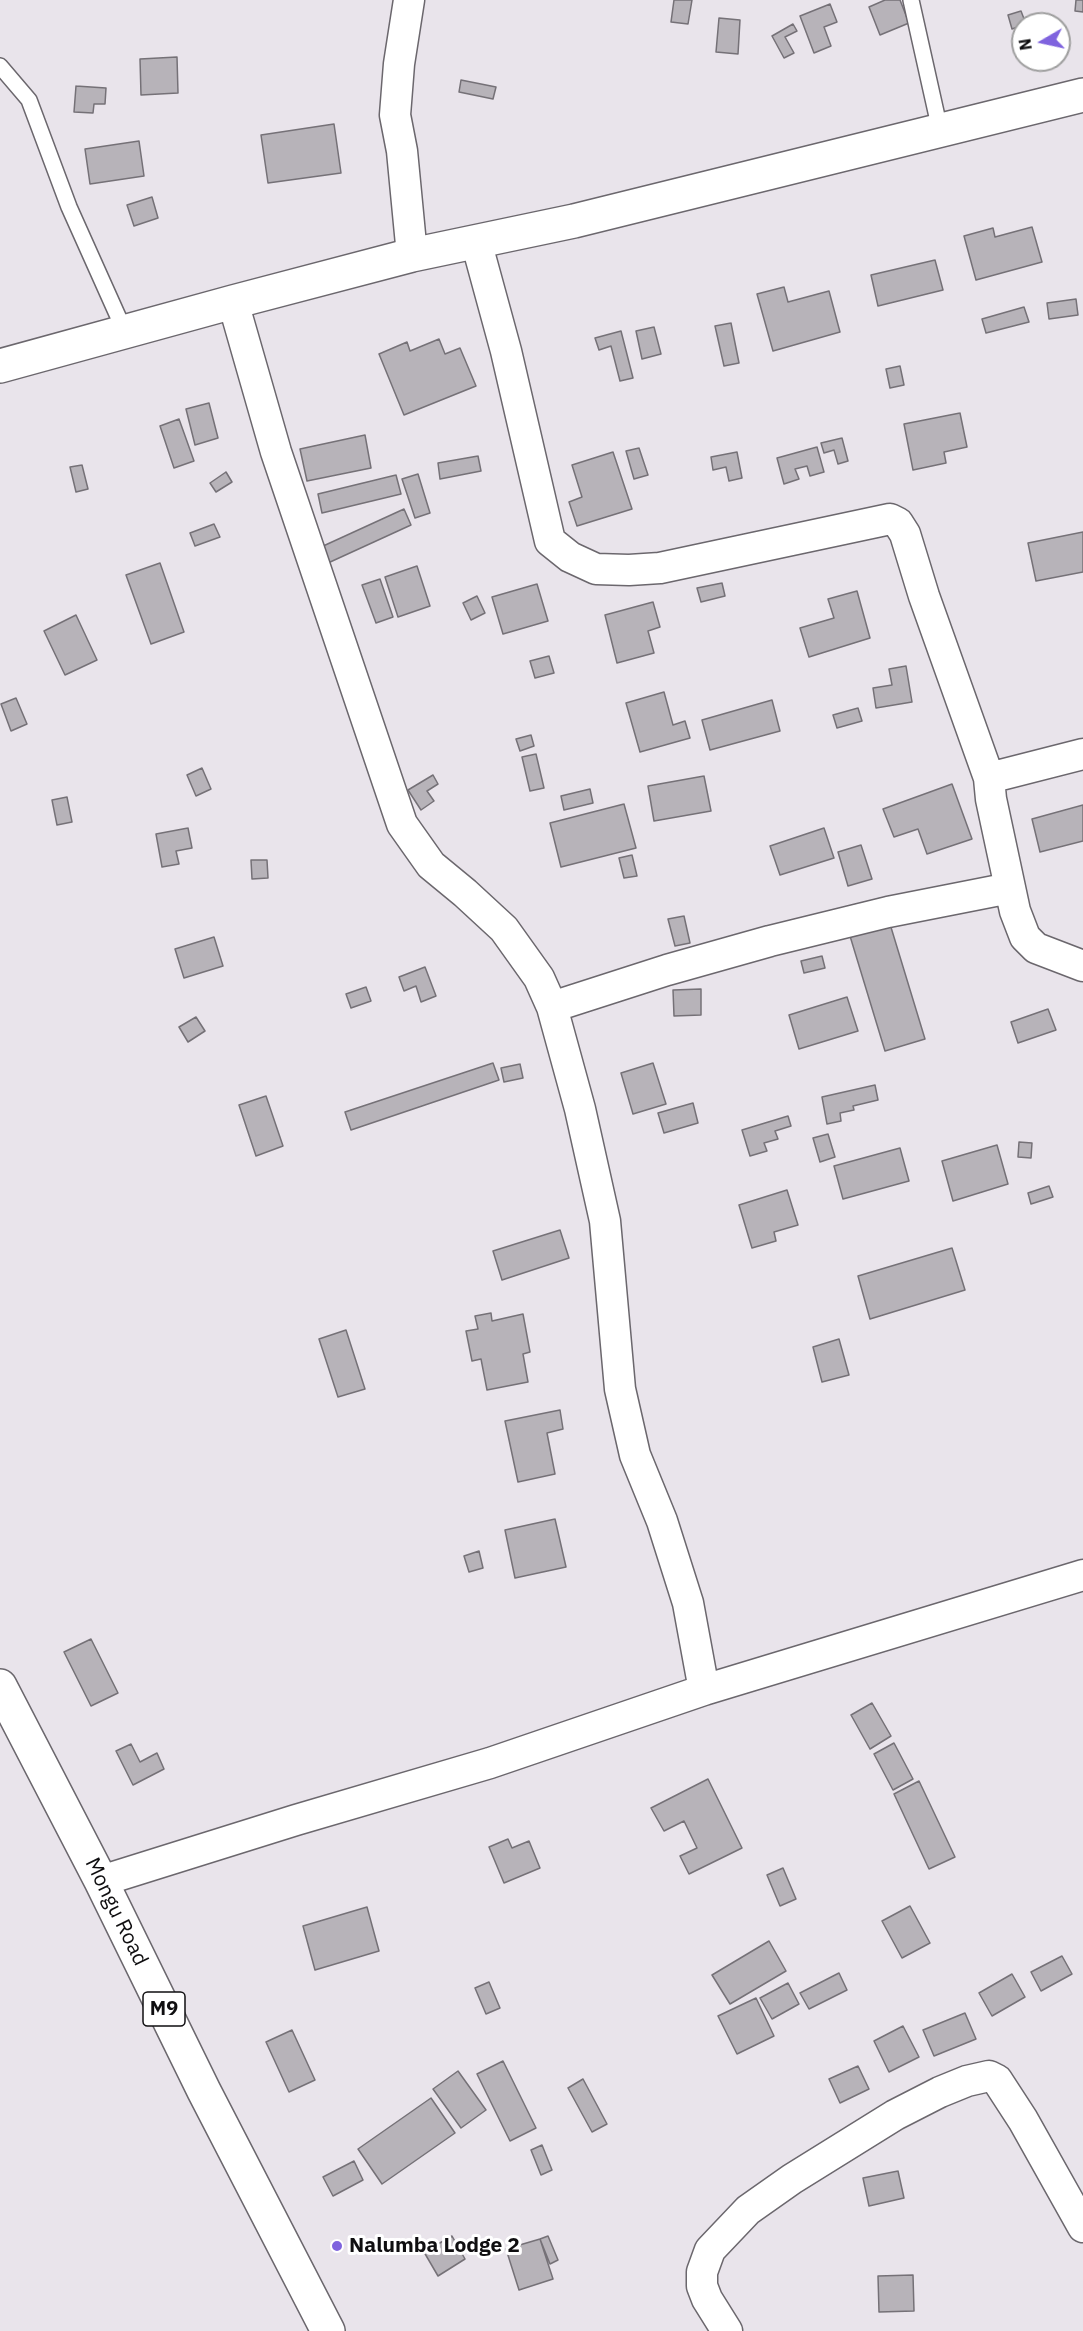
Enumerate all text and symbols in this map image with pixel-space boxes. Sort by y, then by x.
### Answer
north arrow [1011,12,1071,72]
text: N [1014,37,1036,52]
street label: Mongu Road [79,1854,153,1970]
road number: M9 [143,1992,185,2026]
place label: Nalumba Lodge 2 [349,2233,520,2259]
marker: Nalumba Lodge 2 [330,2239,344,2253]

